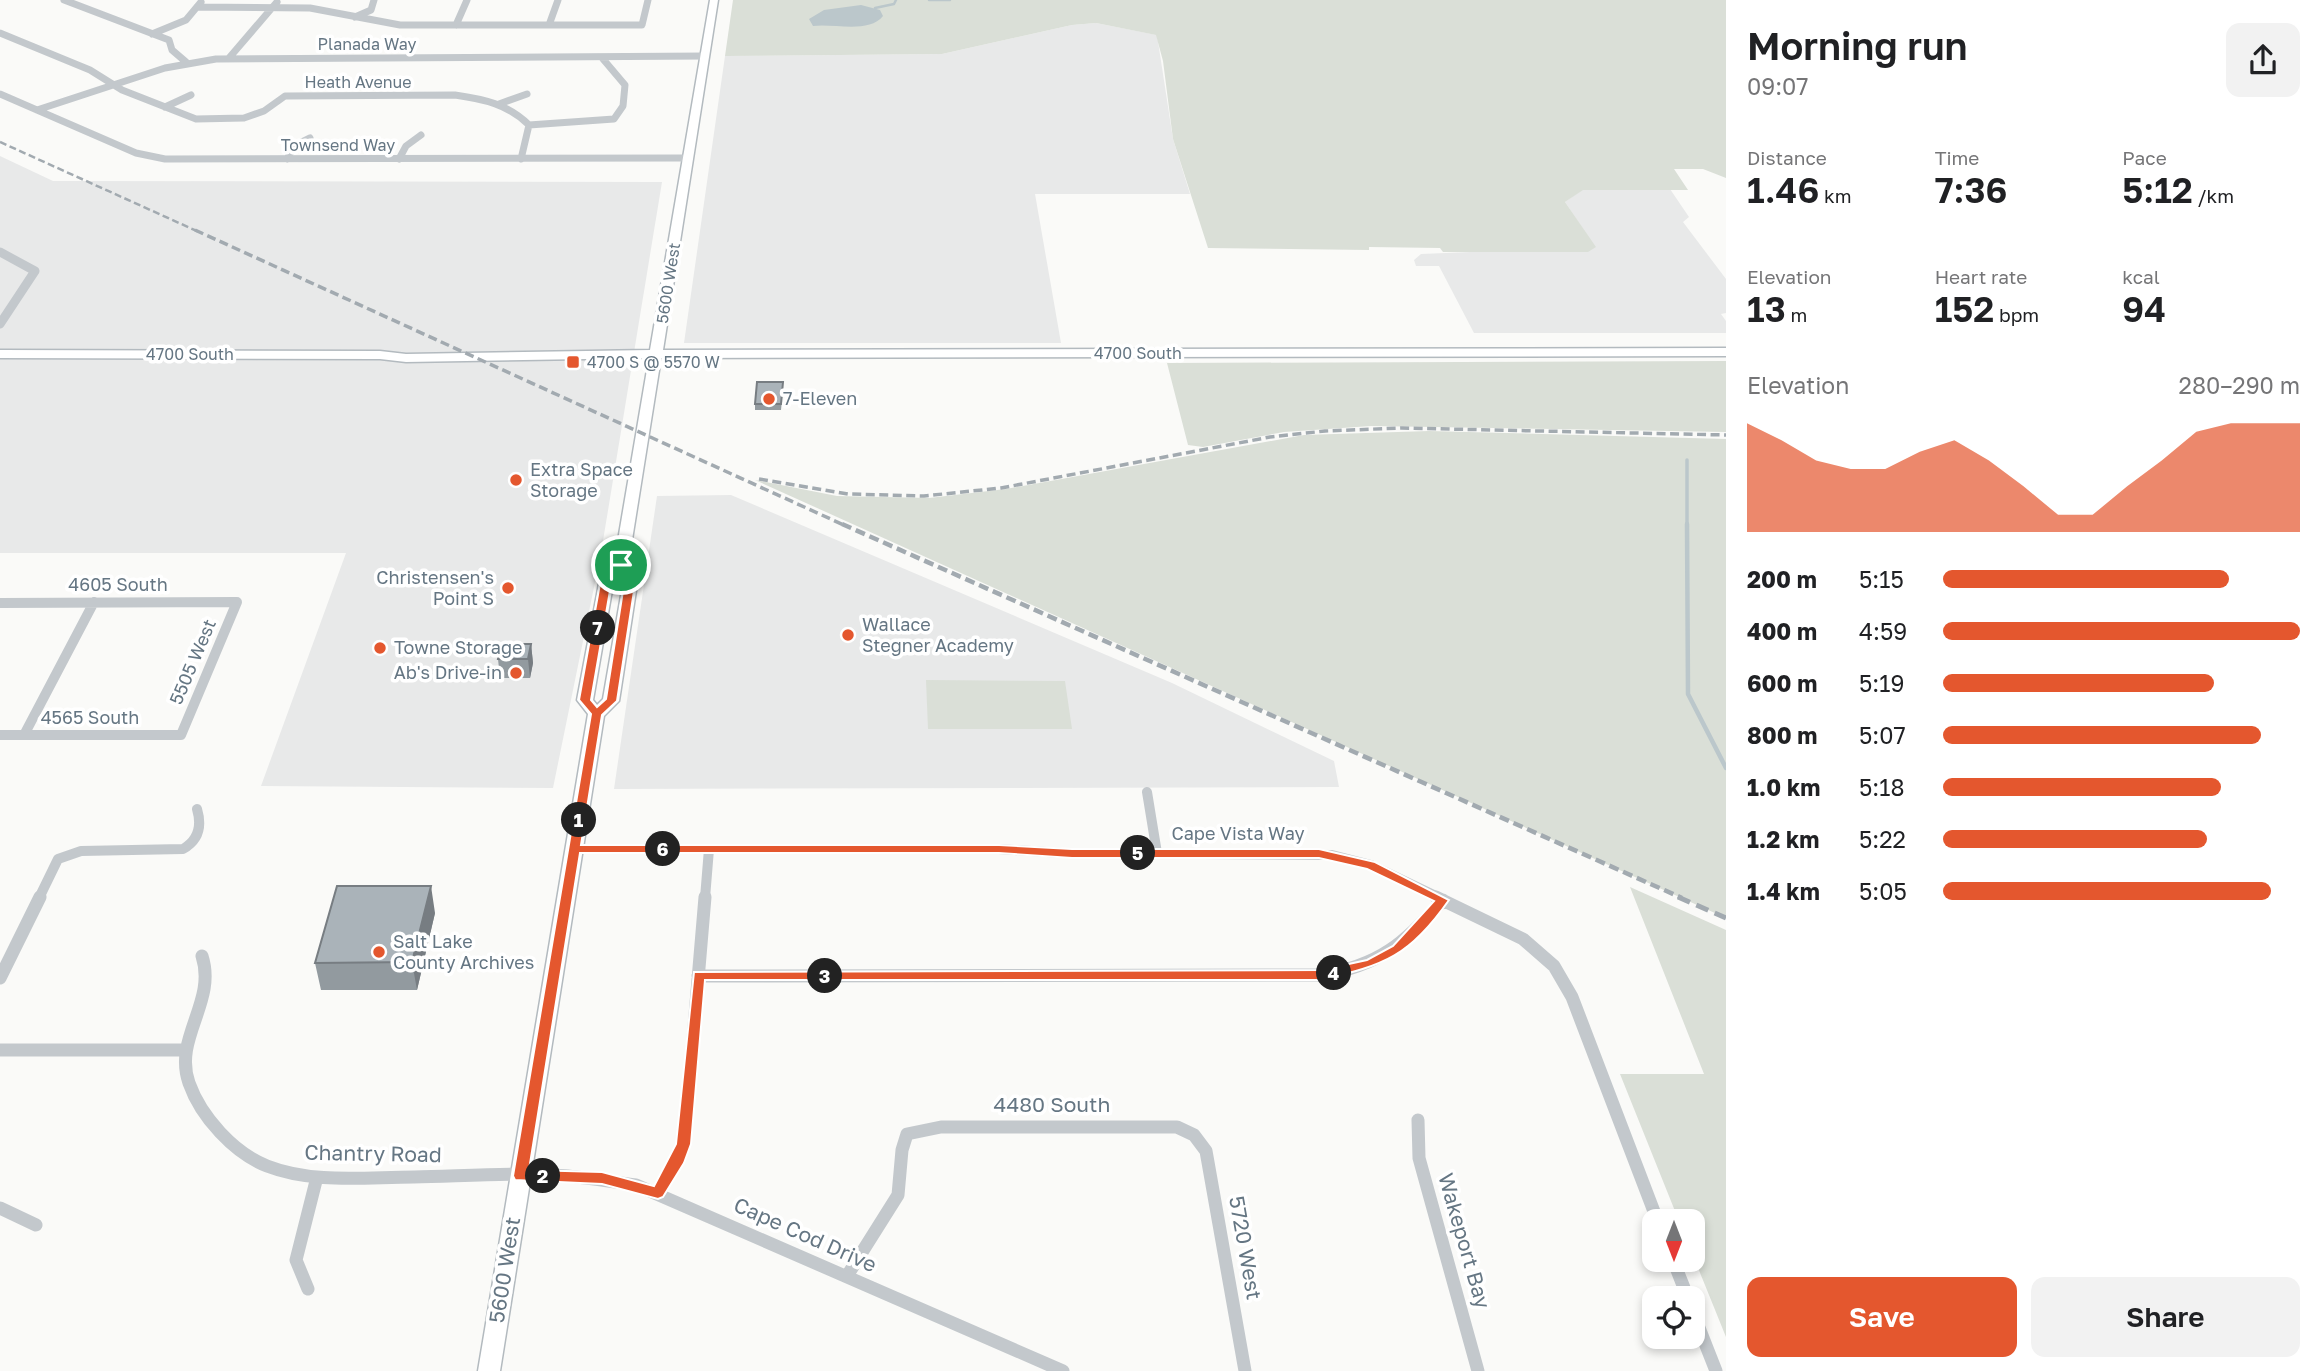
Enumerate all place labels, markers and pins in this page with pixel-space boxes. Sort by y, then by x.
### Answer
place label: 4700 S @ 5570 W [587,352,720,372]
marker: 4700 S @ 5570 W [565,354,581,370]
place label: 7-Eleven [783,387,857,409]
marker: 7-Eleven [761,391,777,407]
place label: Extra Space Storage [530,458,633,501]
marker: Extra Space Storage [508,472,524,488]
pin [591,535,651,595]
place label: Christensen's Point S [376,566,494,609]
marker: Christensen's Point S [500,580,516,596]
pin: 7 [580,610,616,646]
place label: Wallace Stegner Academy [862,613,1014,656]
marker: Wallace Stegner Academy [840,627,856,643]
place label: Towne Storage [394,636,522,658]
marker: Towne Storage [372,640,388,656]
place label: Ab's Drive-in [394,661,502,683]
marker: Ab's Drive-in [508,665,524,681]
pin: 1 [562,802,596,838]
pin: 6 [646,832,680,866]
pin: 5 [1120,836,1156,870]
place label: Salt Lake County Archives [393,930,534,973]
marker: Salt Lake County Archives [371,944,387,960]
pin: 4 [1316,956,1352,990]
pin: 3 [808,958,842,993]
pin: 2 [526,1158,560,1194]

